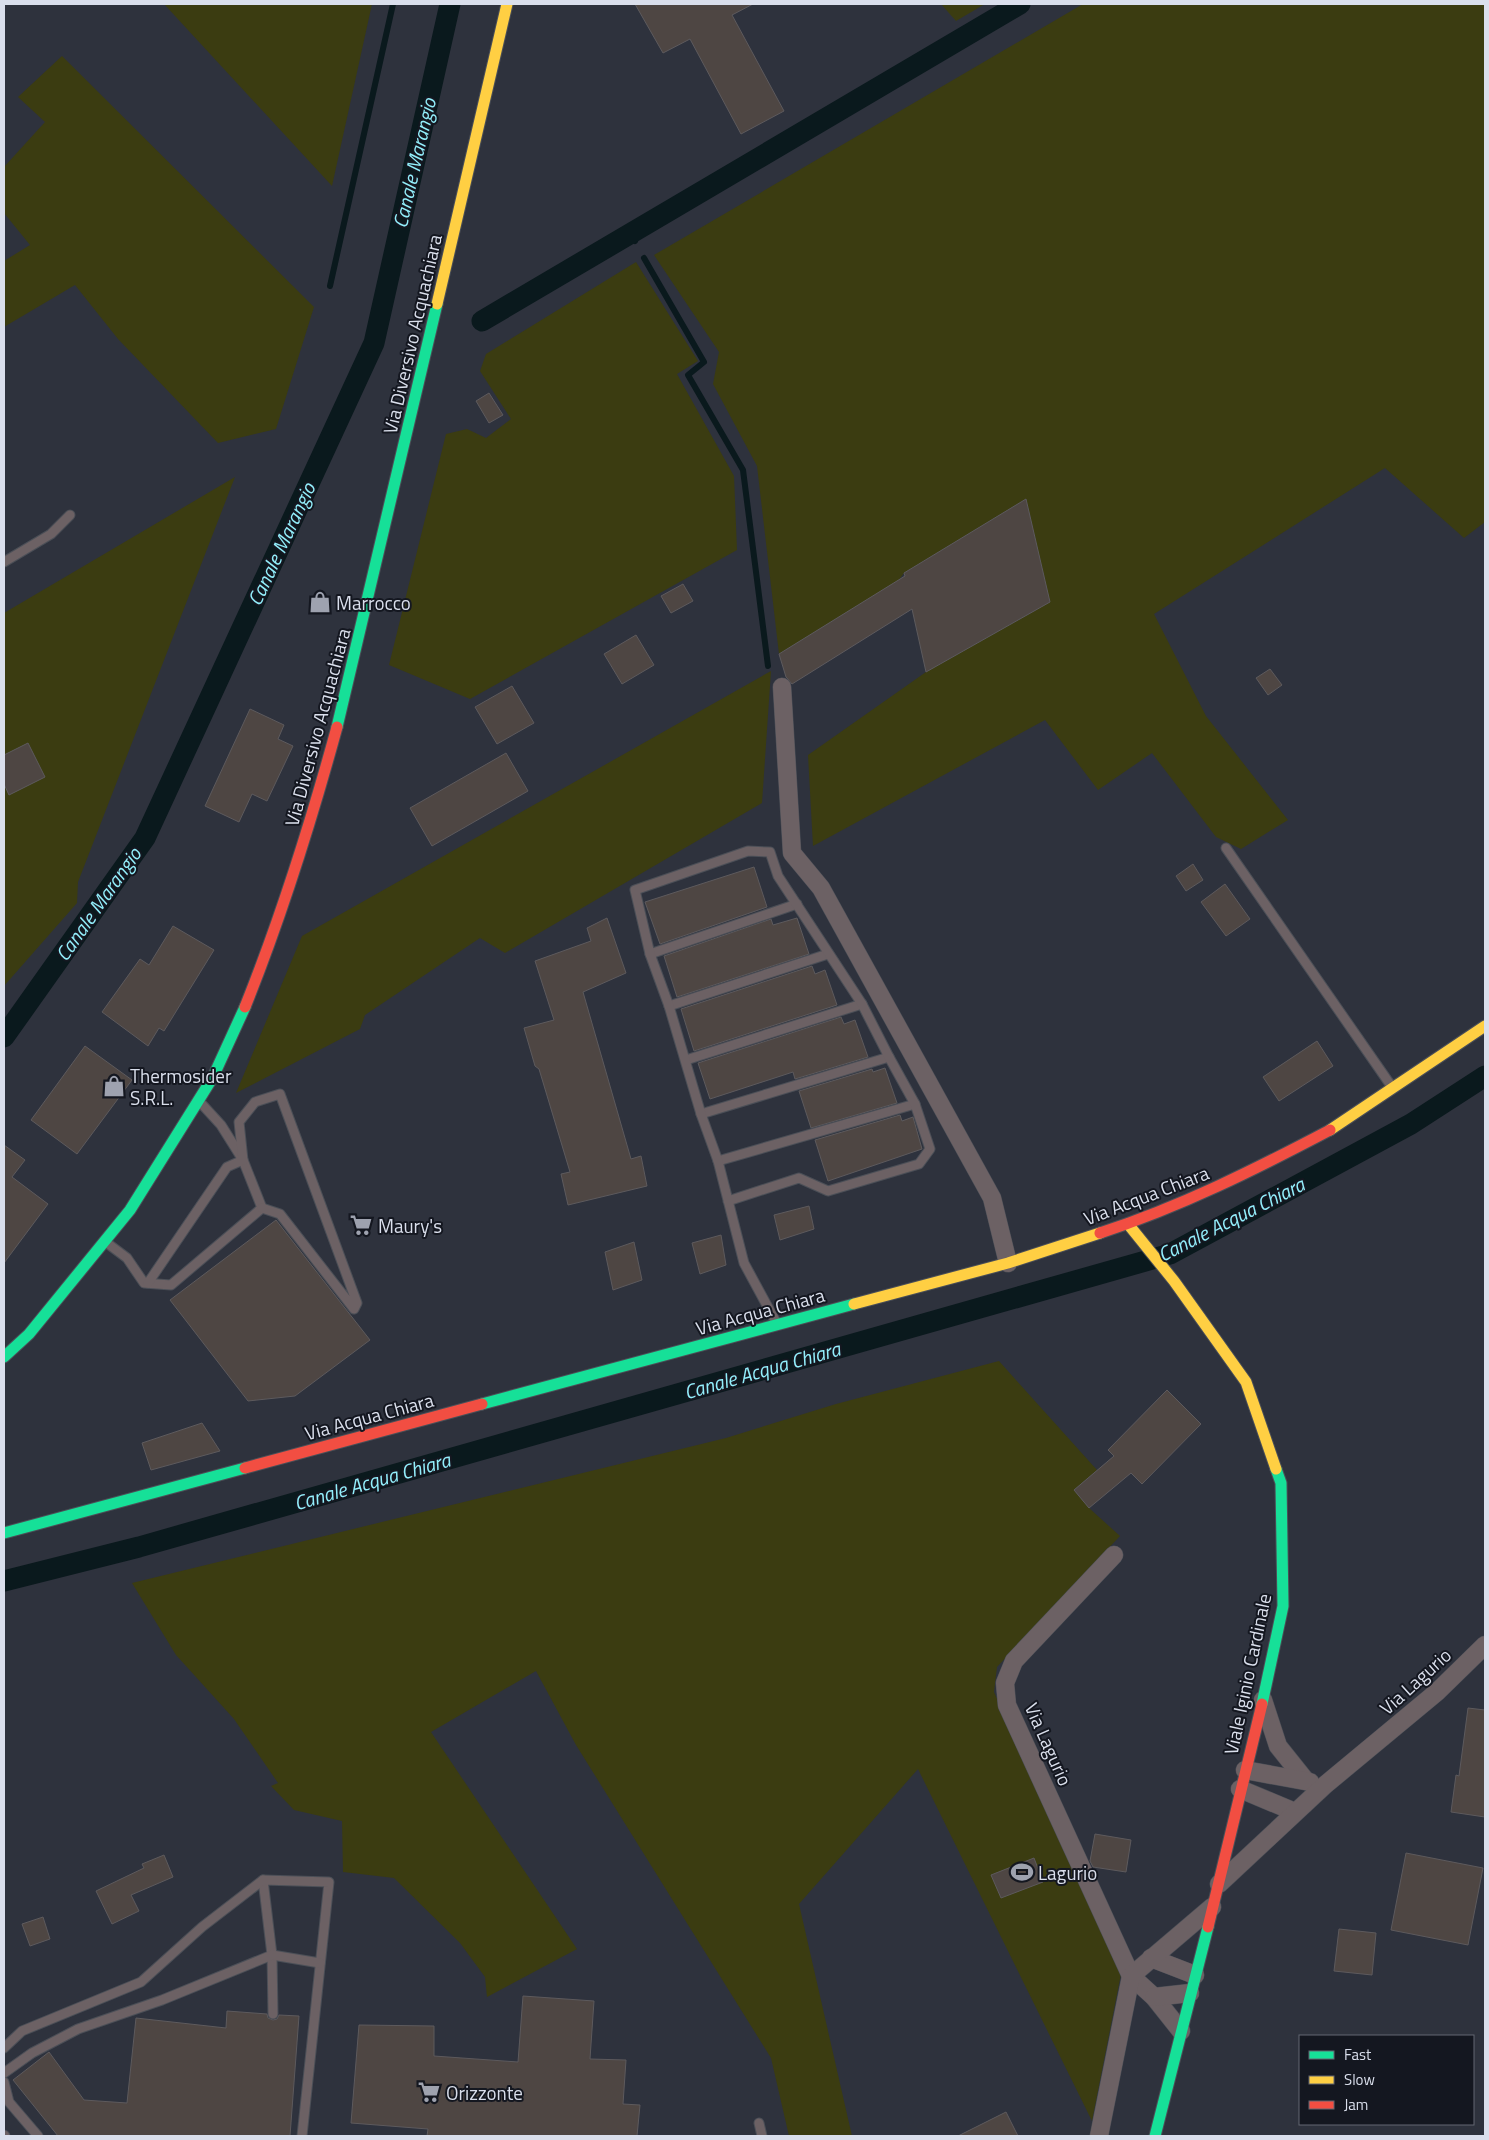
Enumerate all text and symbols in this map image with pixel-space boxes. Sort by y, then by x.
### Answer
water label: Canale Marangio [384,94,444,231]
street label: Via Diversivo Acquachiara [375,231,449,437]
water label: Canale Marangio [239,476,324,611]
place label: Marrocco [336,588,411,617]
shop icon: Marrocco [307,589,333,615]
street label: Via Diversivo Acquachiara [277,624,358,829]
water label: Canale Marangio [47,840,149,967]
place label: Thermosider S.R.L. [130,1061,232,1112]
shop icon: Thermosider S.R.L. [101,1073,127,1099]
street label: Via Acqua Chiara [1079,1158,1213,1232]
water label: Canale Acqua Chiara [1152,1168,1311,1269]
place label: Maury's [378,1211,442,1240]
supermarket icon: Maury's [348,1212,374,1238]
street label: Via Acqua Chiara [692,1280,828,1342]
water label: Canale Acqua Chiara [680,1333,845,1407]
street label: Via Acqua Chiara [301,1385,437,1447]
water label: Canale Acqua Chiara [290,1444,455,1518]
street label: Viale Iginio Cardinale [1216,1591,1278,1757]
street label: Via Lagurio [1373,1641,1457,1721]
street label: Via Lagurio [1018,1698,1080,1790]
place label: Lagurio [1038,1858,1097,1887]
sports icon: Lagurio [1009,1859,1035,1885]
legend [1299,2035,1474,2125]
text: Fast [1344,2043,1372,2066]
text: Slow [1344,2068,1375,2091]
place label: Orizzonte [446,2078,523,2107]
supermarket icon: Orizzonte [416,2079,442,2105]
text: Jam [1344,2093,1368,2116]

